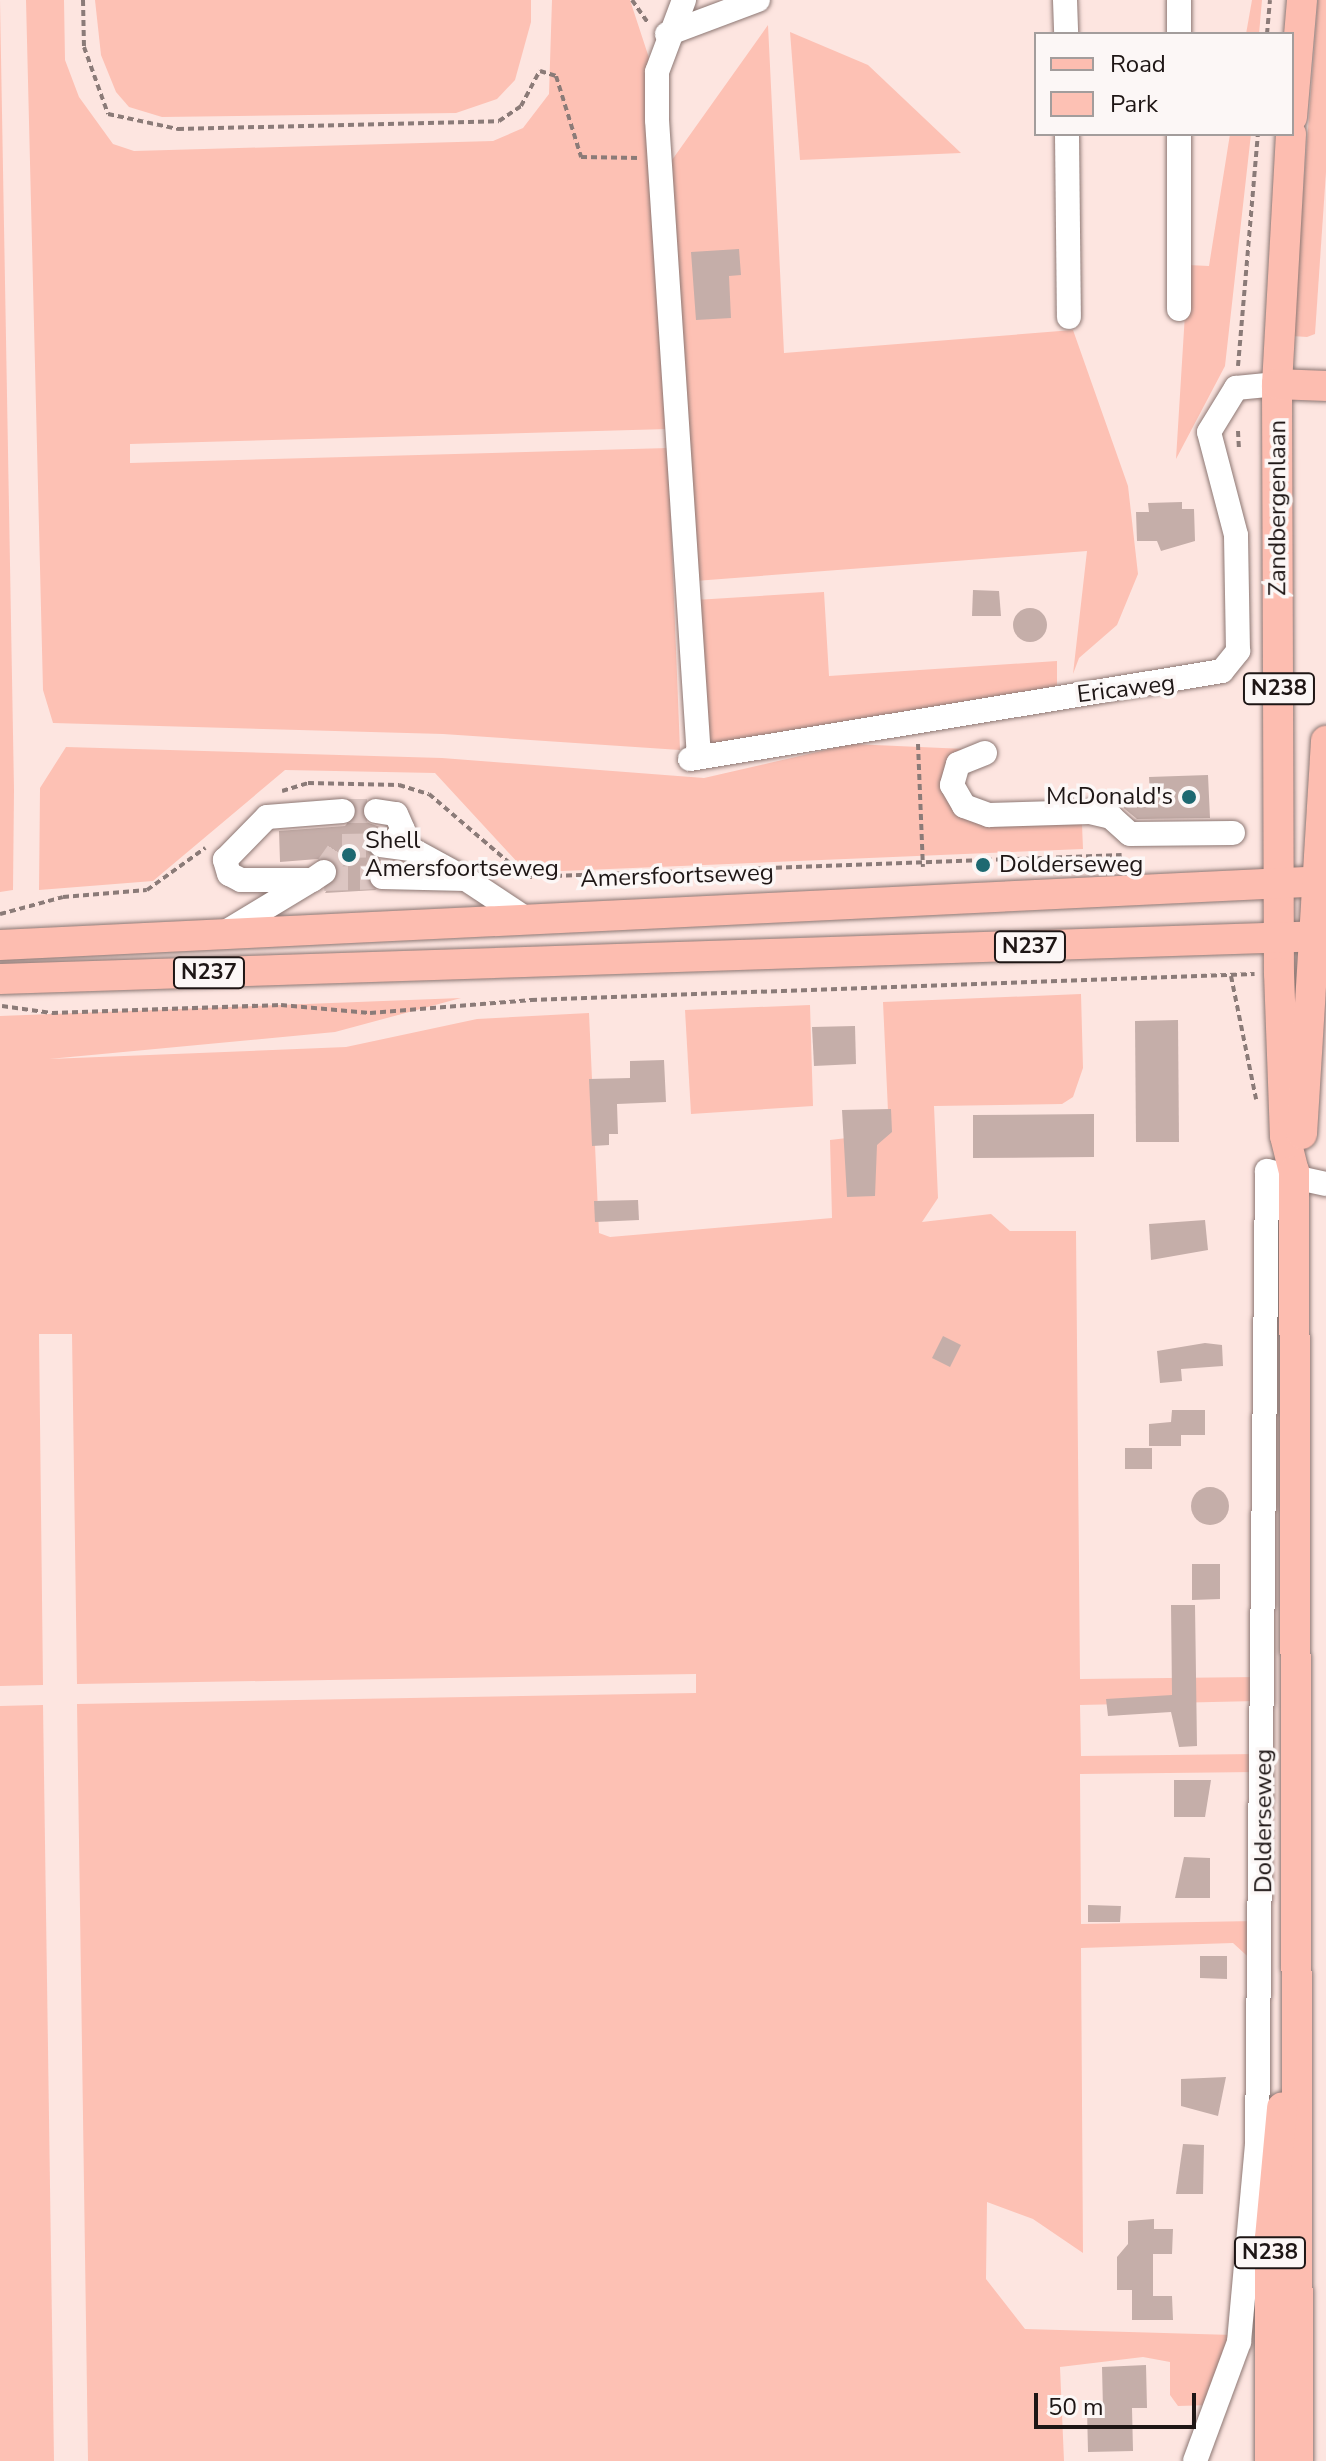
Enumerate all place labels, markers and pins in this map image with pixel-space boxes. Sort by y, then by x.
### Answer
place label: McDonald's [1046,783,1173,811]
marker: McDonald's [1180,788,1198,806]
place label: Shell Amersfoortseweg [365,827,559,883]
marker: Shell Amersfoortseweg [340,846,358,864]
place label: Dolderseweg [999,851,1143,879]
marker: Dolderseweg [974,856,992,874]

